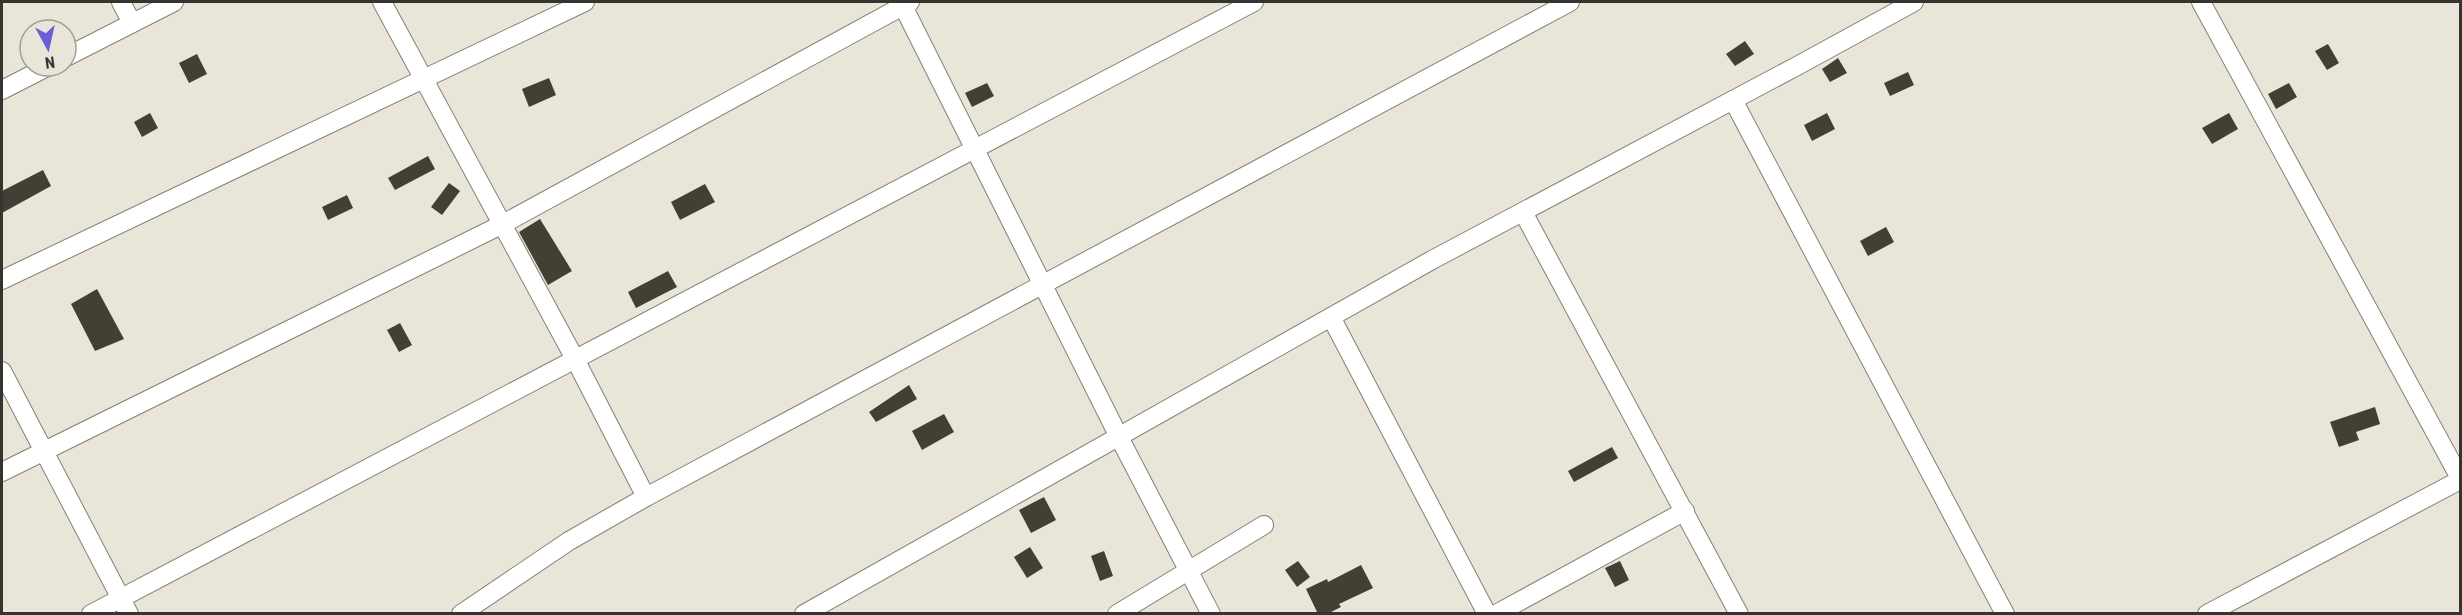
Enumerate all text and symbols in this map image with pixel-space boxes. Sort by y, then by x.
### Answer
north arrow [18,18,78,78]
text: N [44,52,56,72]

